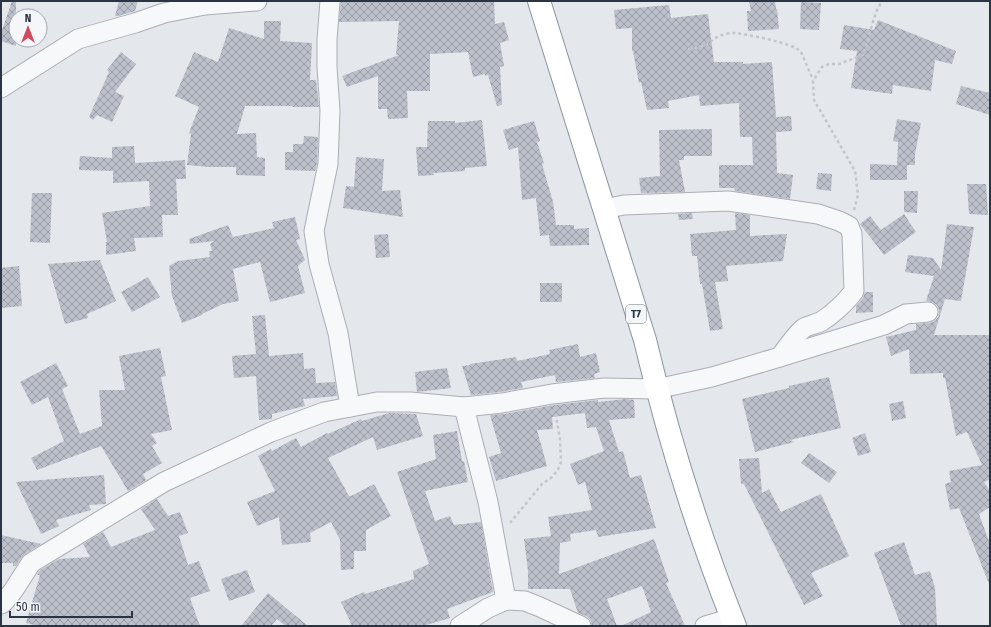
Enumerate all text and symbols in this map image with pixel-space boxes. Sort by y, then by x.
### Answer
north arrow [8,8,48,48]
text: N [25,12,31,25]
road number: T7 [626,305,646,323]
scale bar [10,593,132,619]
text: 50 m [16,600,40,614]

